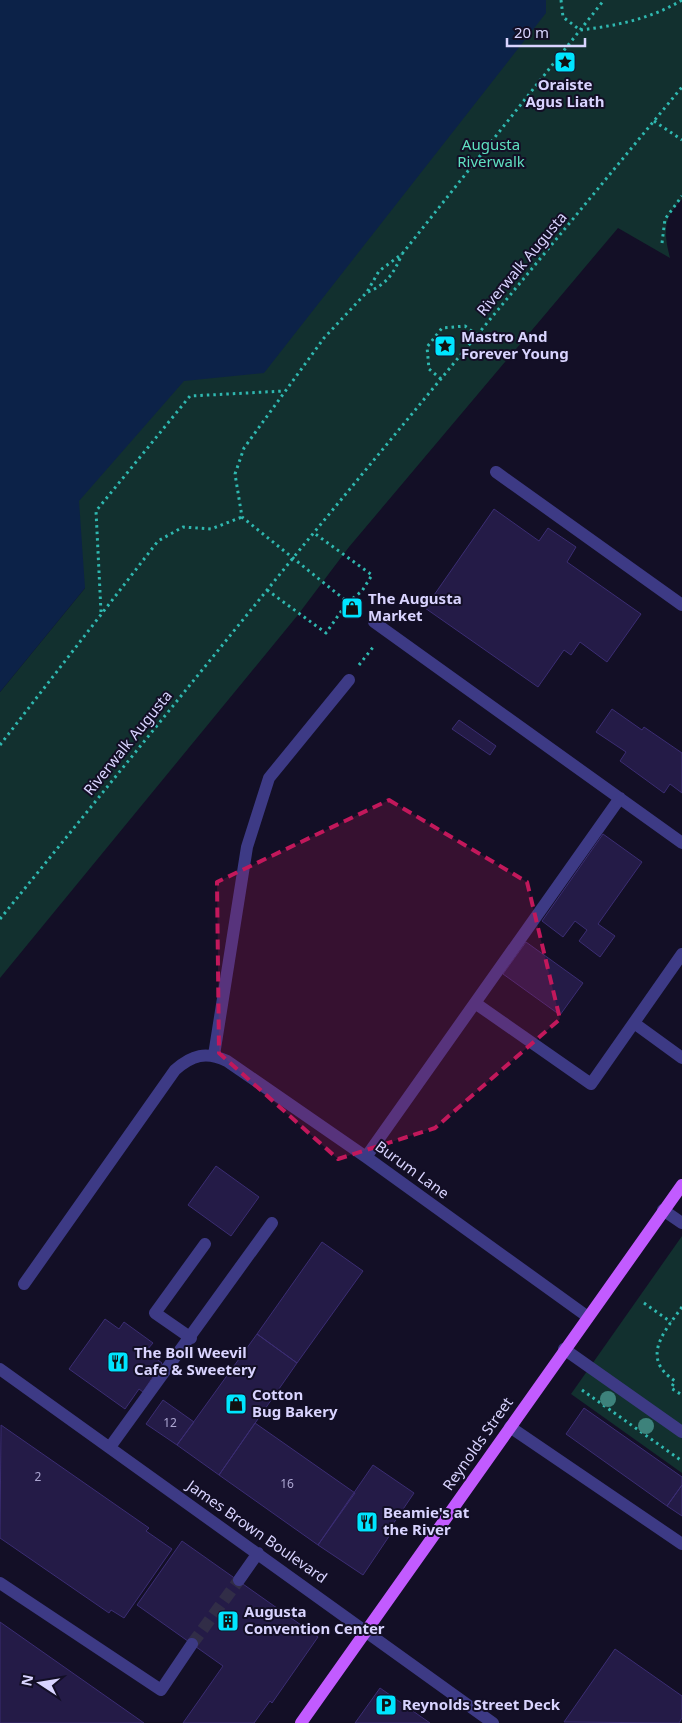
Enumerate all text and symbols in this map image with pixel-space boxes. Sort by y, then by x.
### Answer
scale bar [507,15,584,47]
text: 20 m [514,22,549,42]
place icon: Oraiste Agus Liath [553,50,577,74]
place label: Oraiste Agus Liath [525,74,605,111]
park label: Augusta Riverwalk [457,134,525,171]
street label: Riverwalk Augusta [472,207,571,320]
place label: Mastro And Forever Young [461,326,569,363]
place icon: Mastro And Forever Young [433,334,457,358]
place label: The Augusta Market [368,588,462,625]
shop icon: The Augusta Market [340,596,364,620]
street label: Riverwalk Augusta [79,686,176,799]
street label: Burum Lane [372,1136,453,1203]
place label: The Boll Weevil Cafe & Sweetery [134,1342,257,1379]
restaurant icon: The Boll Weevil Cafe & Sweetery [106,1350,130,1374]
place label: Cotton Bug Bakery [252,1384,338,1421]
shop icon: Cotton Bug Bakery [224,1392,248,1416]
street label: Reynolds Street [438,1392,517,1494]
house number: 12 [163,1414,177,1431]
house number: 2 [35,1468,42,1485]
street label: James Brown Boulevard [182,1474,332,1587]
house number: 16 [280,1475,294,1492]
place label: Beamie's at the River [383,1502,470,1539]
restaurant icon: Beamie's at the River [355,1510,379,1534]
place label: Augusta Convention Center [244,1601,385,1638]
building icon: Augusta Convention Center [216,1609,240,1633]
north arrow [15,1658,65,1708]
text: N [16,1673,37,1688]
parking icon: Reynolds Street Deck [374,1693,398,1717]
place label: Reynolds Street Deck [402,1694,561,1714]

